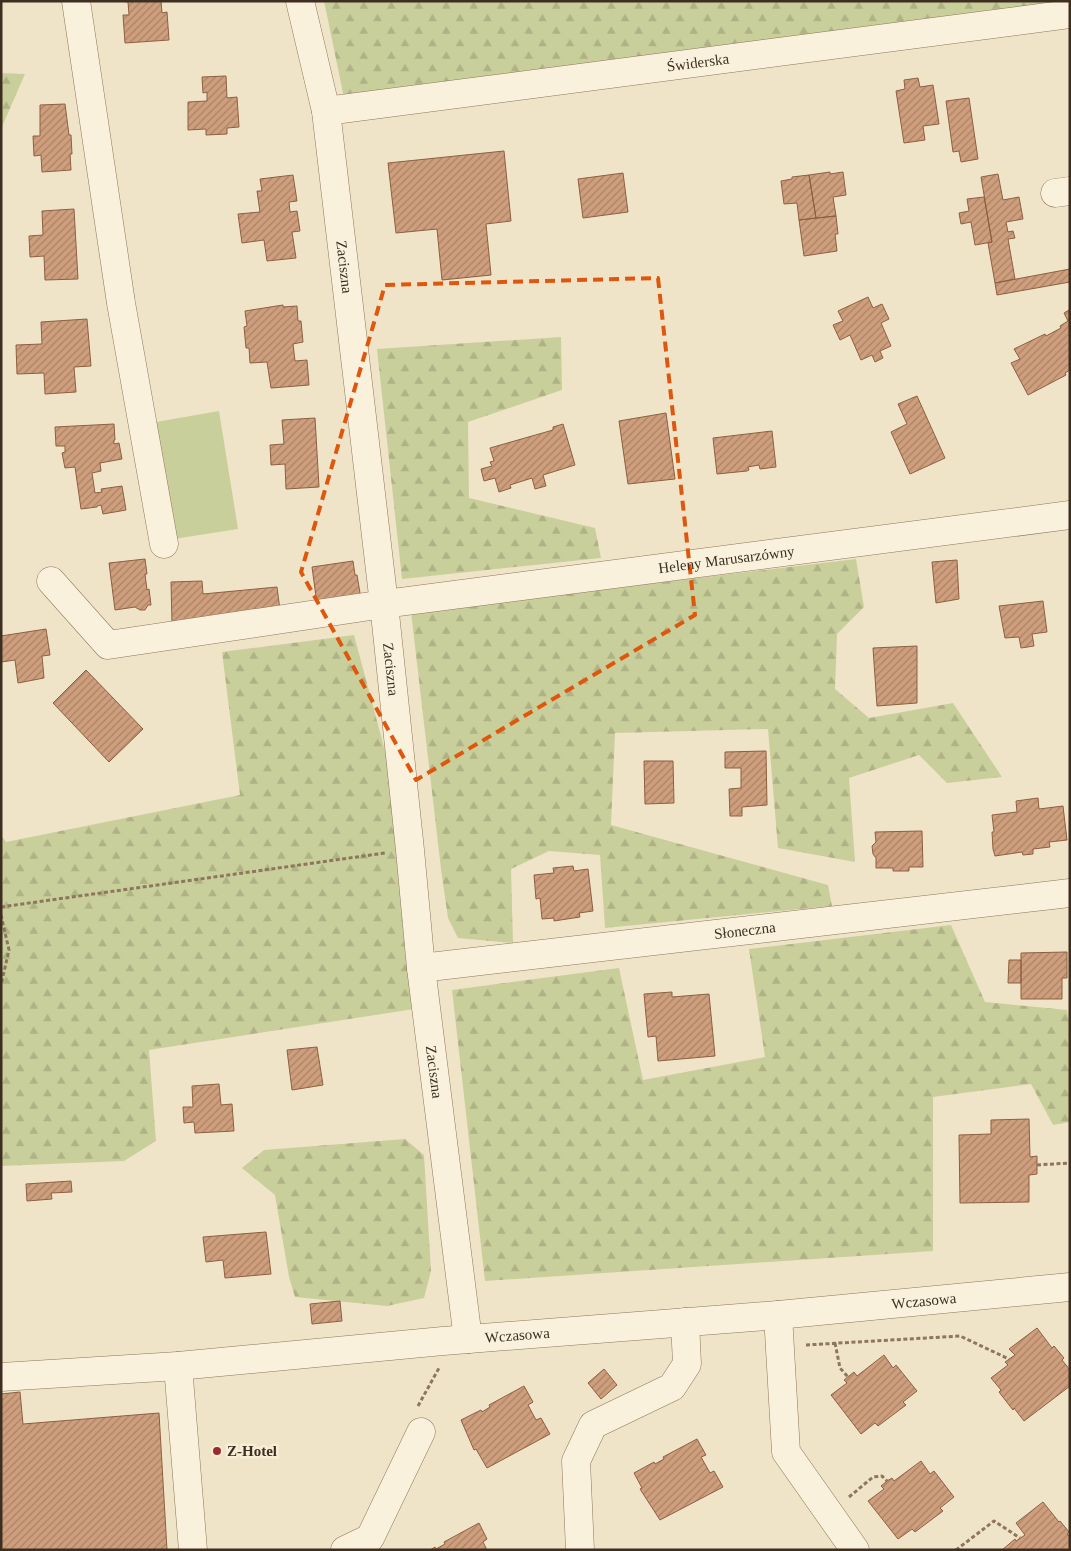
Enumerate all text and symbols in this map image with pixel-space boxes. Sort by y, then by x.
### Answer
street label: Świderska [666,51,730,74]
street label: Zaciszna [333,239,355,295]
street label: Heleny Marusarzówny [657,543,796,576]
street label: Zaciszna [380,642,402,697]
street label: Słoneczna [713,919,777,942]
street label: Zaciszna [423,1044,445,1100]
street label: Wczasowa [891,1290,957,1312]
street label: Wczasowa [484,1325,551,1346]
place label: Z-Hotel [227,1443,277,1459]
marker: Z-Hotel [211,1445,223,1457]

